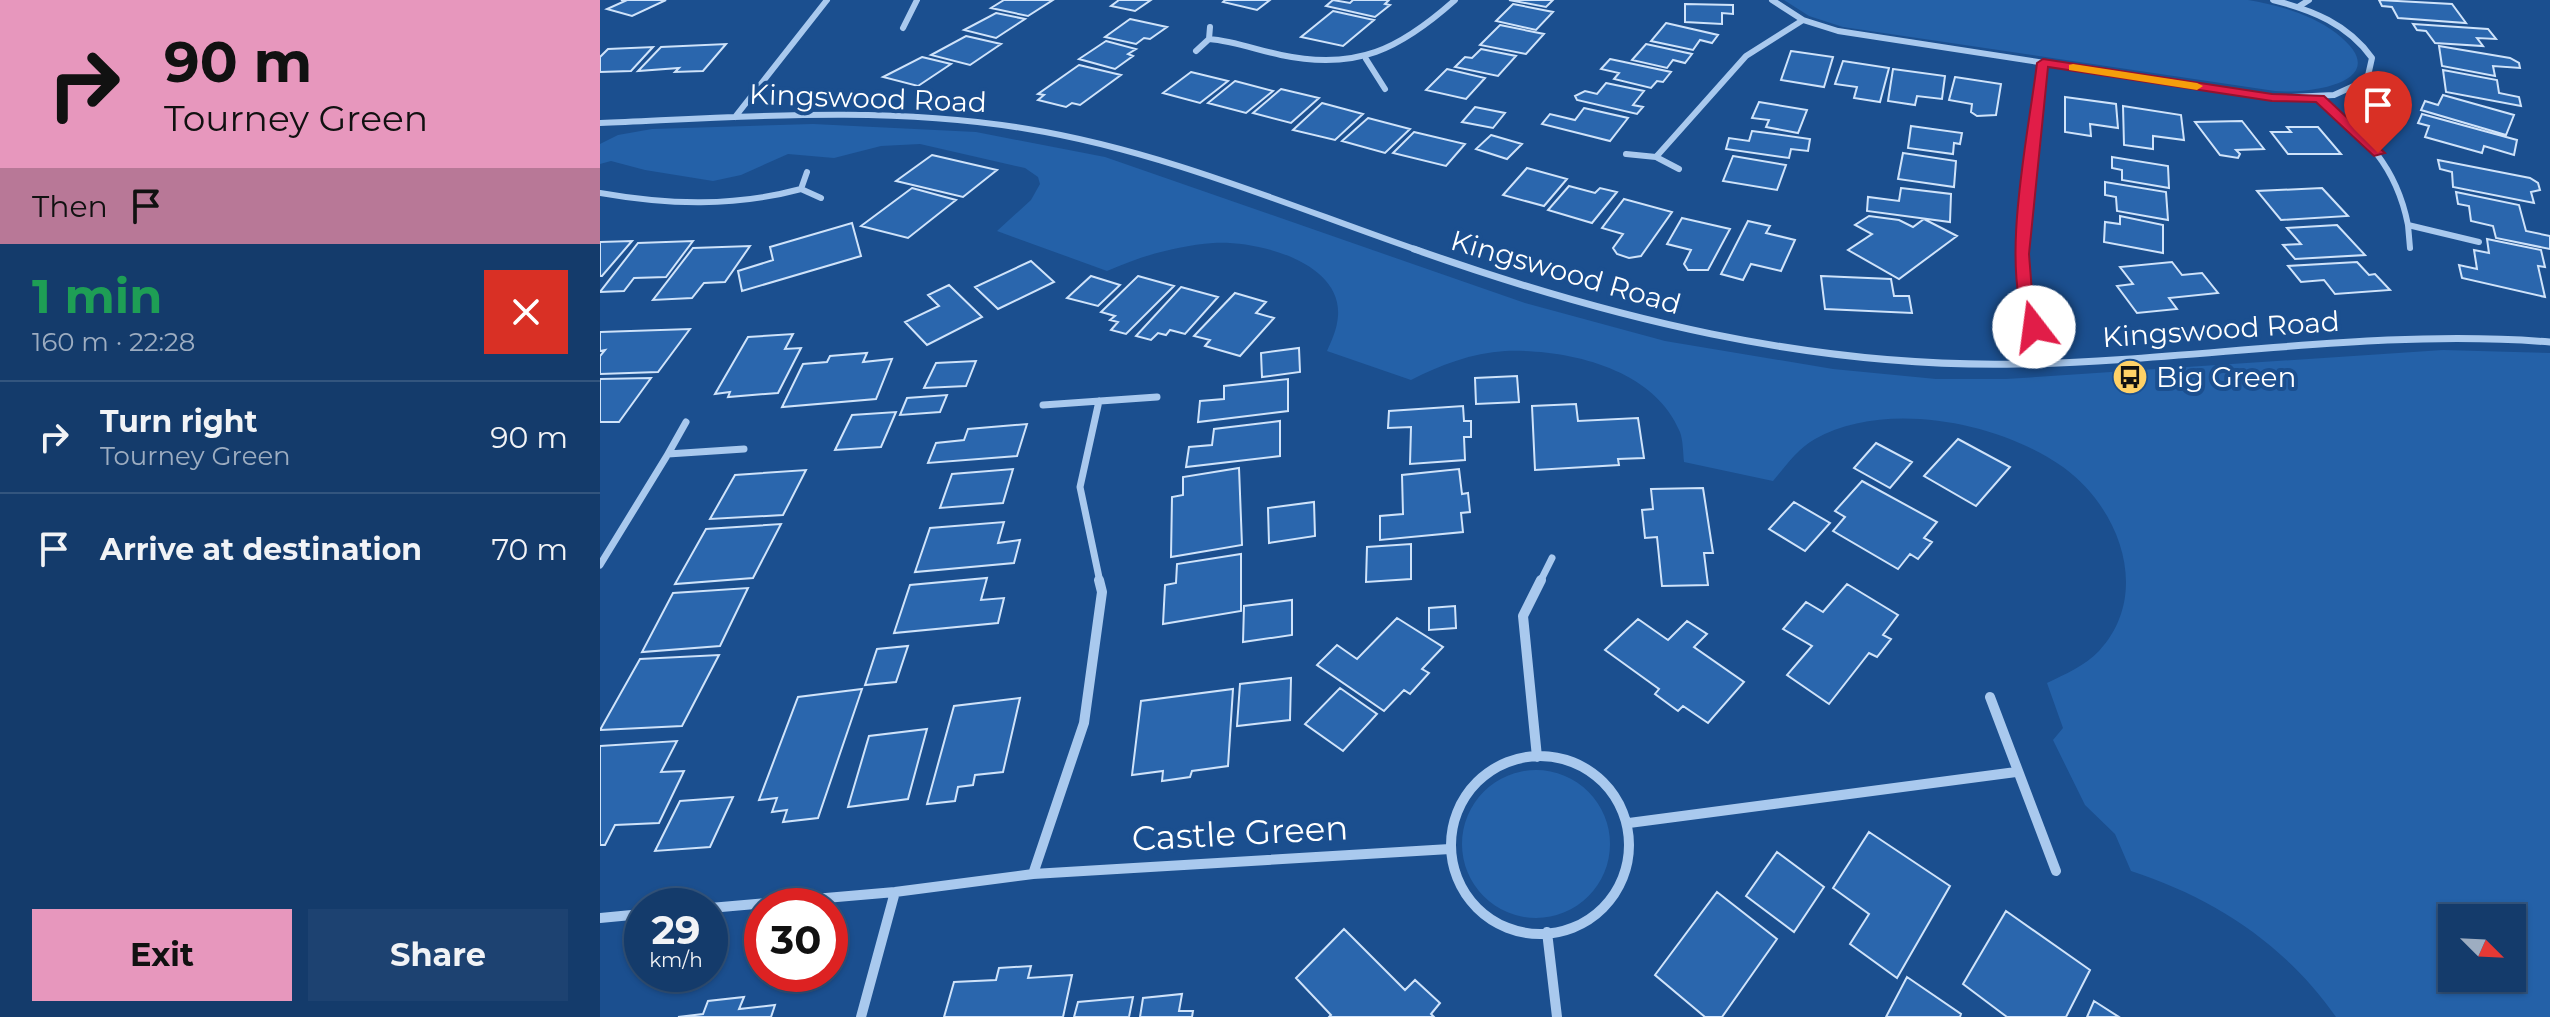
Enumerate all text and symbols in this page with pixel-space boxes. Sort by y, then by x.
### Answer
text: 90 m [164,28,312,96]
icon: right [32,32,136,136]
pin [2344,71,2412,153]
street label: Kingswood Road [749,77,987,119]
icon: arrive [2356,83,2400,127]
text: Tourney Green [164,96,428,140]
icon: arrive [124,184,168,228]
text: Then [32,188,108,225]
street label: Kingswood Road [1447,223,1685,321]
text: 1 min [32,267,162,325]
button: close [484,270,568,354]
position arrow [1992,285,2076,369]
street label: Kingswood Road [2101,304,2341,354]
text: 160 m · 22:28 [32,326,195,358]
bus stop icon: Big Green [2111,358,2149,396]
place label: Big Green [2156,360,2296,394]
text: Turn right [100,403,257,440]
icon: right [32,415,76,459]
text: 90 m [490,419,568,456]
text: Tourney Green [100,440,291,472]
icon: arrive [32,527,76,571]
text: Arrive at destination [100,531,422,568]
text: 70 m [491,531,568,568]
street label: Castle Green [1131,806,1349,860]
speed limit sign: 30 [744,888,848,992]
north arrow [2438,904,2526,992]
map controls [2438,904,2526,992]
text: 29 [651,905,701,954]
button: Exit [32,909,292,1001]
button: Share [308,909,568,1001]
text: km/h [649,948,703,972]

